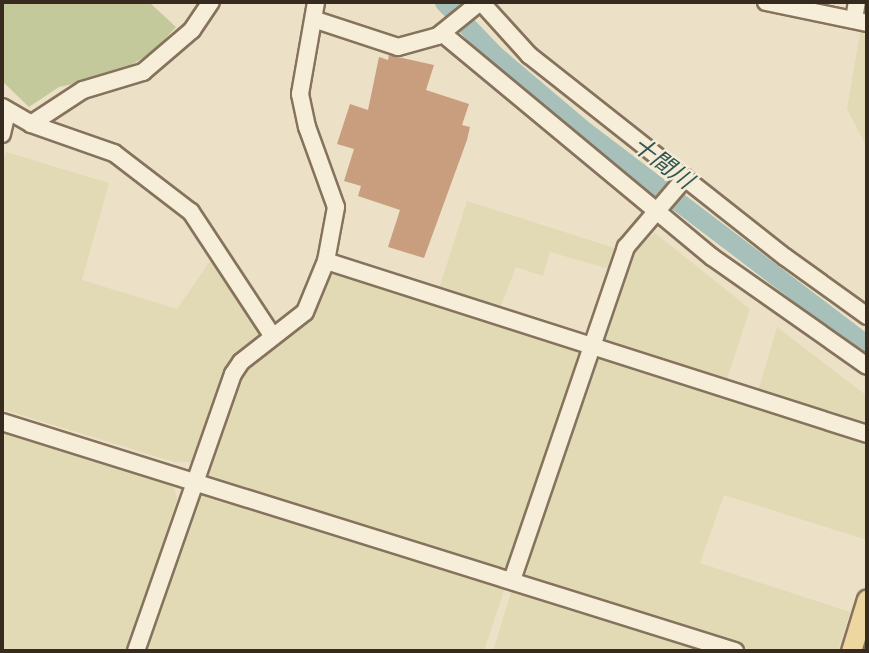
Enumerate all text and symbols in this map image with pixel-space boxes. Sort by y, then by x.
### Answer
water label: 十間川 [628,129,700,193]

